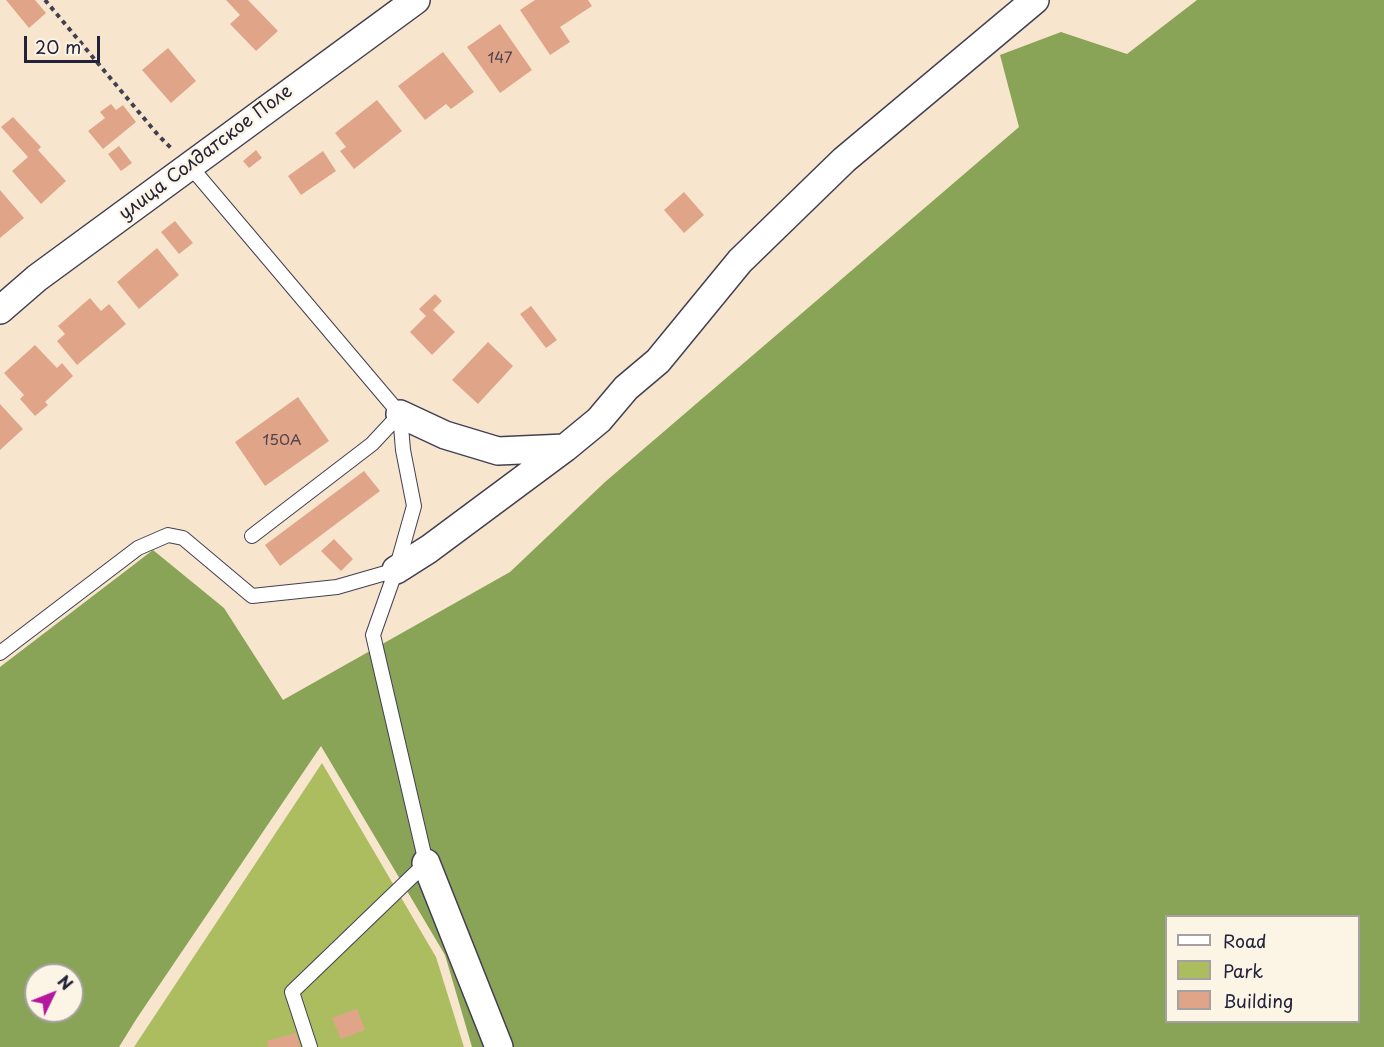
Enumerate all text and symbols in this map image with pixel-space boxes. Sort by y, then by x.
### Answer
scale bar [27,24,104,62]
text: 20 m [35,33,81,60]
house number: 147 [488,50,512,68]
street label: улица Солдатское Поле [115,81,297,225]
house number: 150А [263,432,301,450]
legend [1165,915,1360,1023]
text: Road [1223,927,1267,954]
text: Park [1223,957,1263,984]
north arrow [24,963,84,1023]
text: N [53,969,79,995]
text: Building [1223,987,1293,1014]

